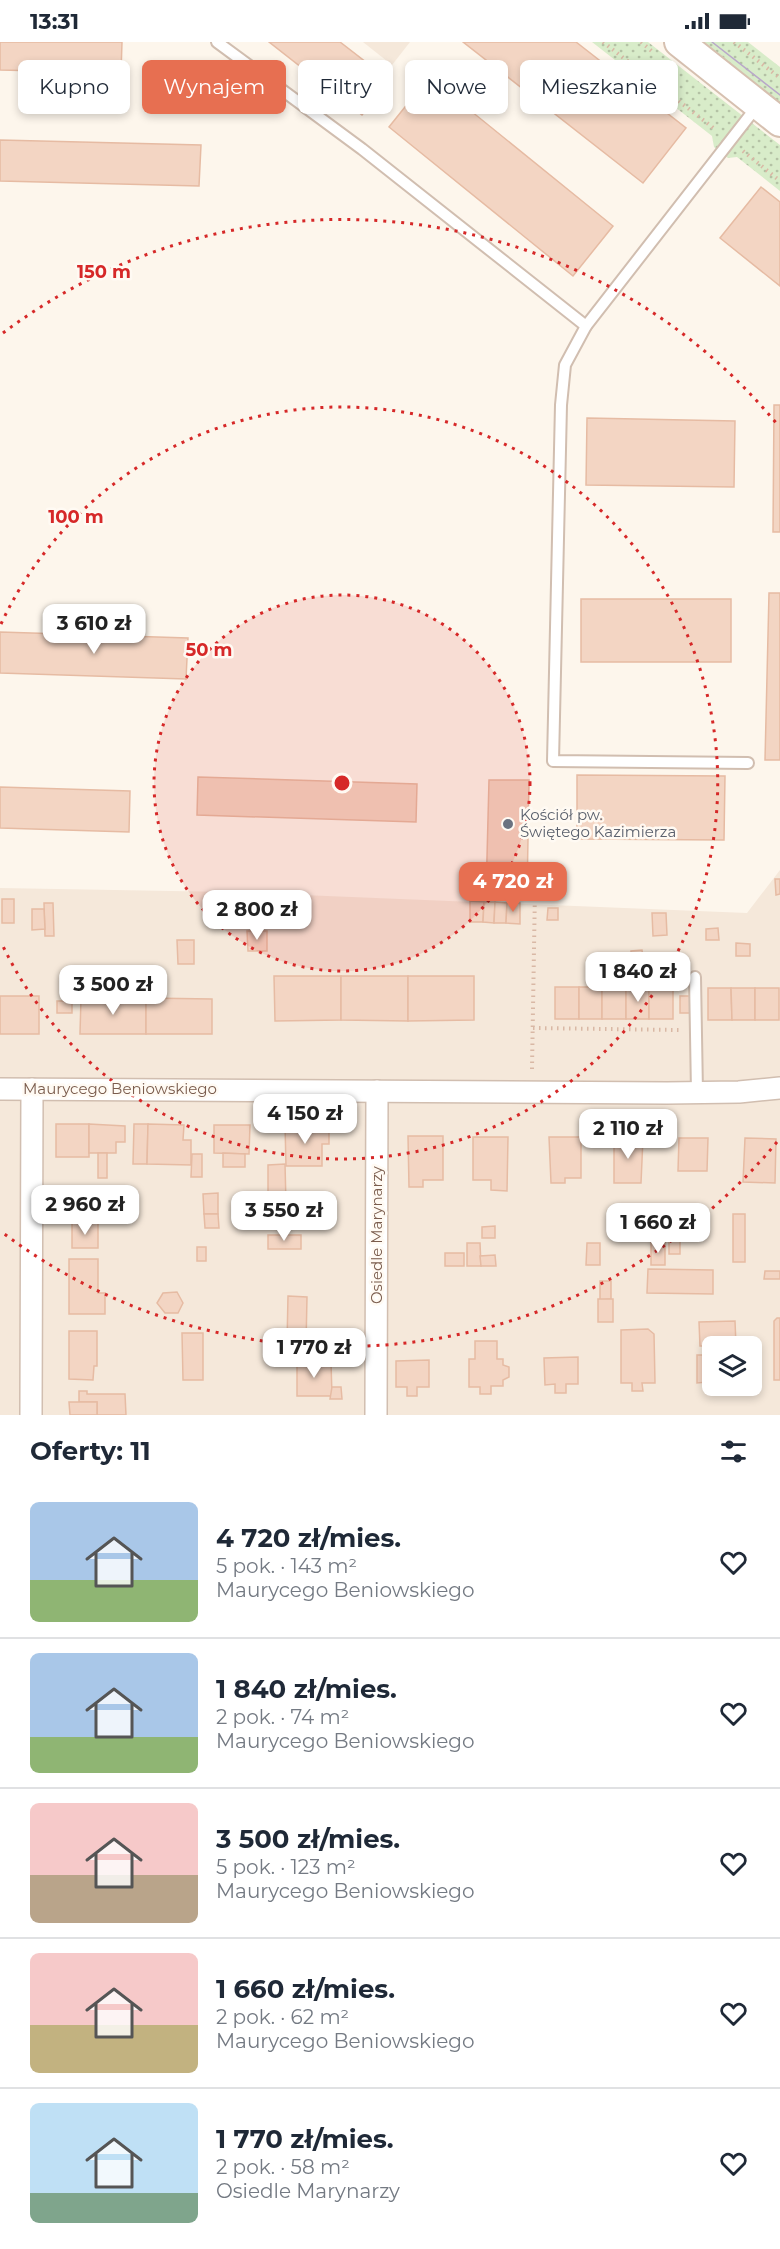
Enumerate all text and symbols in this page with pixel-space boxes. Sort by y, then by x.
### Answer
text: 13:31 [30,8,79,35]
chip: Kupno [18,60,130,114]
chip: Wynajem [142,60,286,114]
chip: Filtry [298,60,393,114]
chip: Nowe [405,60,508,114]
chip: Mieszkanie [520,60,678,114]
text: 150 m [77,261,131,283]
text: 100 m [48,506,104,528]
pin: 3 610 zł [32,604,156,655]
text: 3 610 zł [57,611,131,635]
text: 50 m [186,639,232,661]
centre of rings [332,773,352,793]
place label: Kościół pw. Świętego Kazimierza [520,805,676,841]
marker: Kościół pw. Świętego Kazimierza [501,817,515,831]
pin: 4 720 zł [451,862,575,913]
text: 4 720 zł [473,869,553,893]
pin: 2 800 zł [195,890,319,941]
text: 2 800 zł [217,897,297,921]
pin: 1 840 zł [576,952,700,1003]
text: 1 840 zł [599,959,677,983]
pin: 3 500 zł [51,965,175,1016]
text: 3 500 zł [73,972,153,996]
street label: Maurycego Beniowskiego [23,1079,217,1098]
pin: 4 150 zł [243,1094,367,1145]
text: 4 150 zł [267,1101,343,1125]
pin: 2 110 zł [566,1109,690,1160]
text: 2 110 zł [593,1116,663,1140]
street label: Osiedle Marynarzy [367,1165,386,1304]
pin: 2 960 zł [23,1185,147,1236]
pin: 3 550 zł [222,1191,346,1242]
text: 2 960 zł [45,1192,125,1216]
text: 3 550 zł [245,1198,323,1222]
pin: 1 660 zł [596,1203,720,1254]
text: 1 660 zł [620,1210,696,1234]
pin: 1 770 zł [252,1328,376,1379]
text: 1 770 zł [277,1335,351,1359]
map controls [702,1336,762,1396]
button: layers [702,1336,762,1396]
text: Oferty: 11 [30,1435,151,1467]
icon: filters [717,1435,750,1468]
text: 4 720 zł/mies. [216,1522,401,1554]
icon: home [78,1526,150,1598]
icon: heart [717,1546,750,1579]
text: 5 pok. · 143 m² [216,1554,357,1578]
text: Maurycego Beniowskiego [216,1578,475,1602]
text: 1 840 zł/mies. [216,1673,397,1705]
icon: home [78,1677,150,1749]
icon: heart [717,1697,750,1730]
text: 2 pok. · 74 m² [216,1705,349,1729]
text: Maurycego Beniowskiego [216,1729,475,1753]
text: 3 500 zł/mies. [216,1823,400,1855]
icon: home [78,1827,150,1899]
icon: heart [717,1847,750,1880]
text: 5 pok. · 123 m² [216,1855,356,1879]
text: Maurycego Beniowskiego [216,1879,475,1903]
text: 1 660 zł/mies. [216,1973,395,2005]
icon: home [78,1977,150,2049]
icon: heart [717,1997,750,2030]
text: 2 pok. · 62 m² [216,2005,349,2029]
text: Maurycego Beniowskiego [216,2029,475,2053]
text: 1 770 zł/mies. [216,2123,394,2155]
icon: home [78,2127,150,2199]
icon: heart [717,2147,750,2180]
text: 2 pok. · 58 m² [216,2155,350,2179]
text: Osiedle Marynarzy [216,2179,400,2203]

